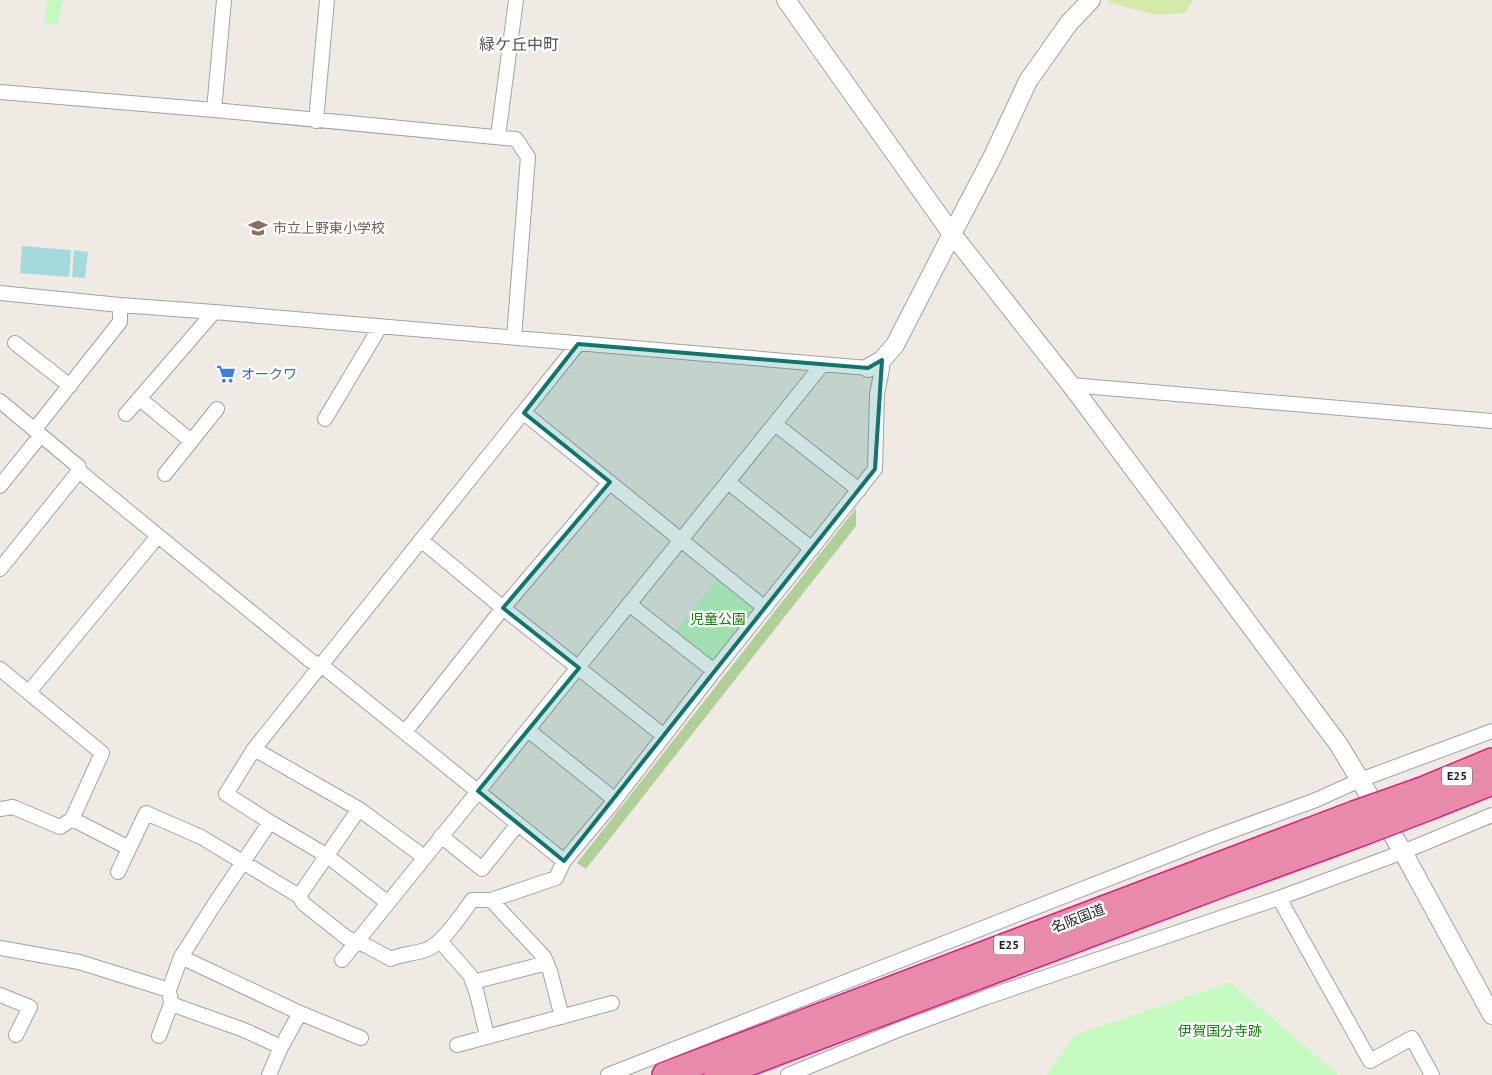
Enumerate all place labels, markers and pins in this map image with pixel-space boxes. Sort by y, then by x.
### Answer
school or university icon: 市立上野東小学校 [247,217,269,239]
place label: 市立上野東小学校 [273,219,385,237]
supermarket icon: オークワ [215,363,237,385]
place label: オークワ [241,365,297,383]

